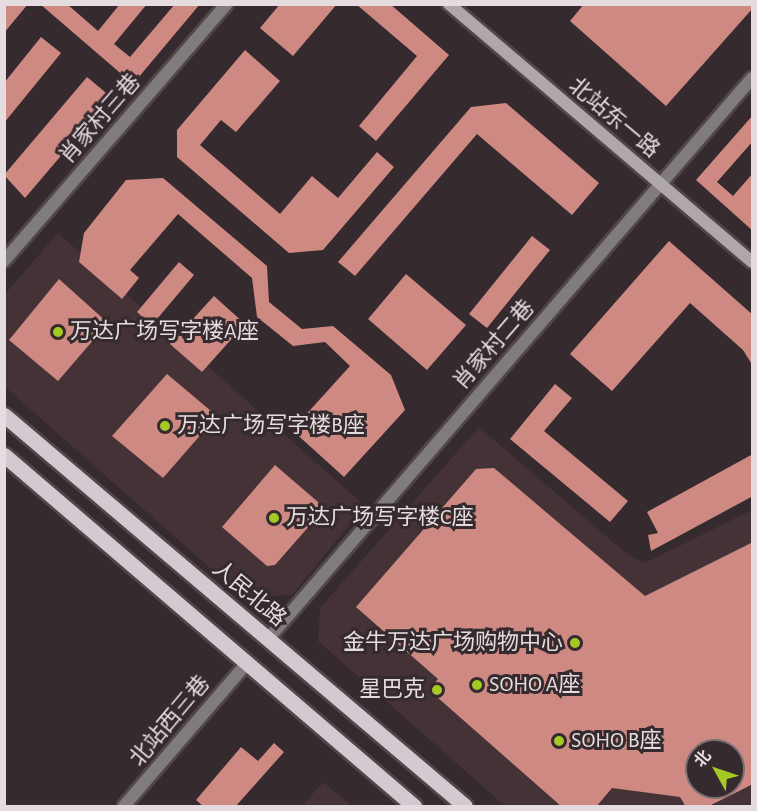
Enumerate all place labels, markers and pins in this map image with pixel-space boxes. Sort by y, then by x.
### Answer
place label: 万达广场写字楼A座 [70,319,259,345]
marker: 万达广场写字楼A座 [51,325,65,339]
place label: 万达广场写字楼B座 [177,413,365,439]
marker: 万达广场写字楼B座 [158,419,172,433]
place label: 万达广场写字楼C座 [286,505,473,531]
marker: 万达广场写字楼C座 [267,511,281,525]
place label: 金牛万达广场购物中心 [343,630,563,656]
marker: 金牛万达广场购物中心 [568,636,582,650]
place label: SOHO A座 [489,672,580,698]
place label: 星巴克 [359,677,425,703]
marker: SOHO A座 [470,678,484,692]
marker: 星巴克 [430,683,444,697]
place label: SOHO B座 [571,728,661,754]
marker: SOHO B座 [552,734,566,748]

